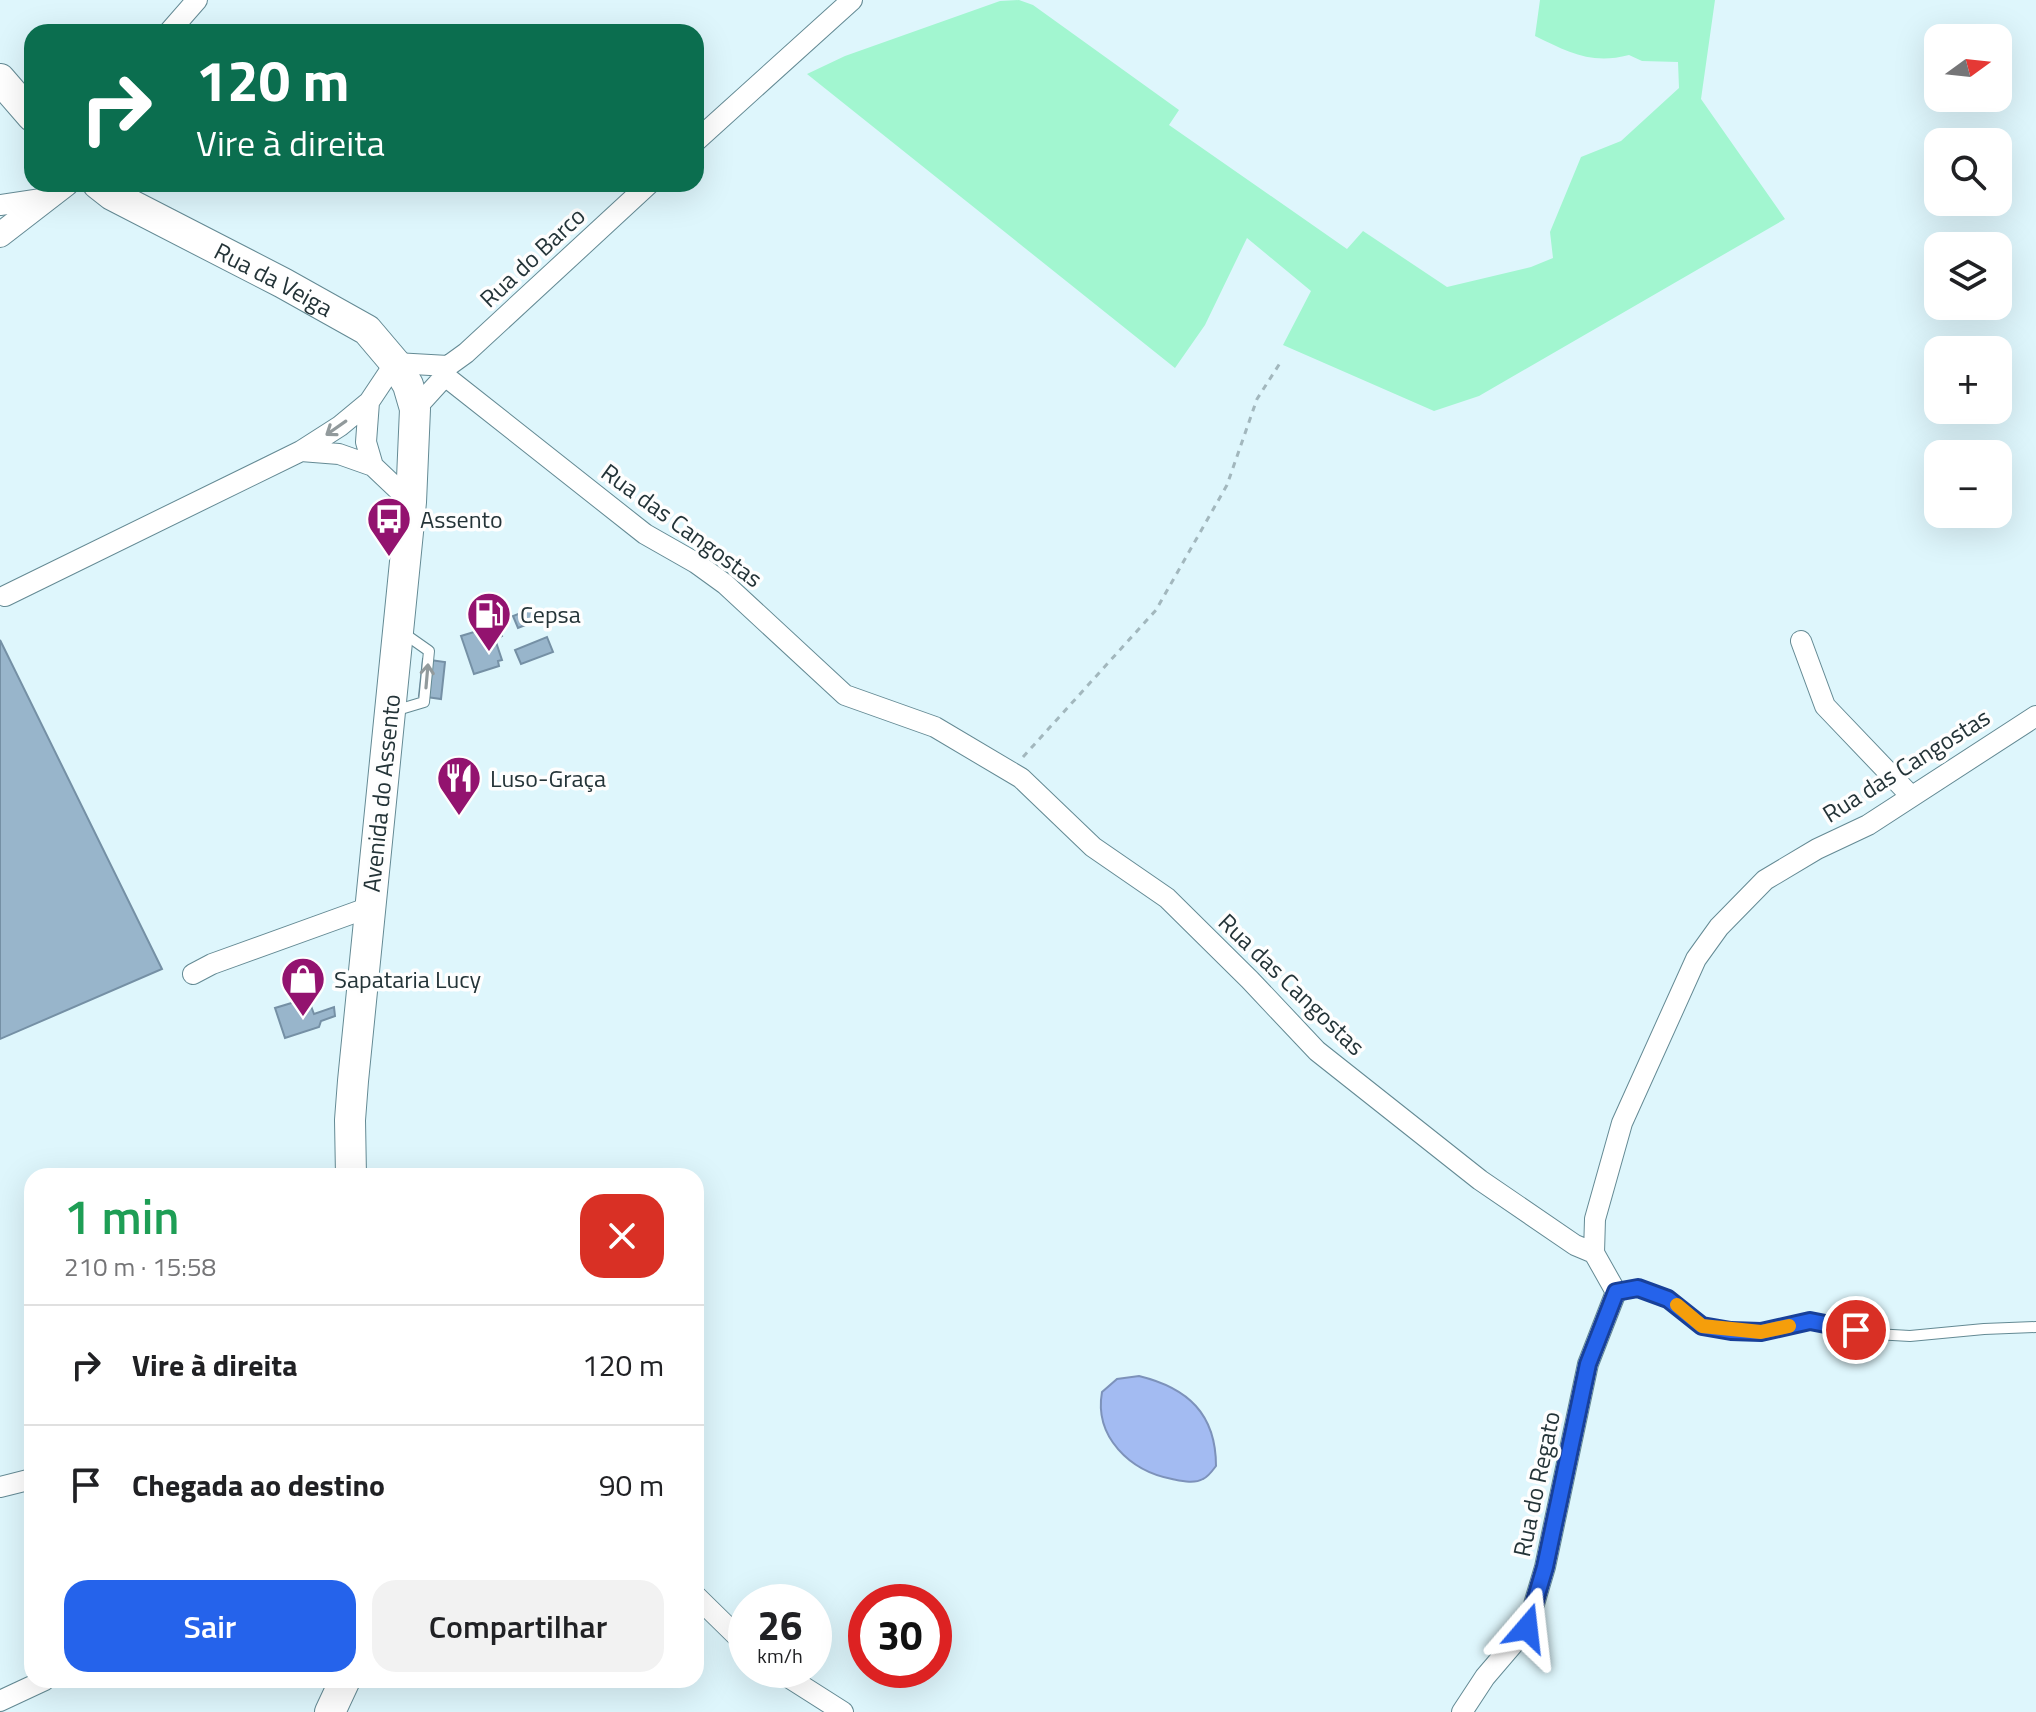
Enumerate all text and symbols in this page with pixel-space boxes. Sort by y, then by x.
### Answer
north arrow [1924,24,2012,112]
map controls [1924,24,2012,528]
text: 120 m [196,38,349,123]
icon: right [64,56,168,160]
text: Vire à direita [196,115,385,170]
button: search [1924,128,2012,216]
street label: Rua do Barco [471,198,593,316]
button: layers [1924,232,2012,320]
street label: Rua da Veiga [208,233,340,325]
button: + [1924,336,2012,424]
one-way arrow [326,420,348,436]
button: − [1924,440,2012,528]
street label: Rua das Cangostas [594,454,770,596]
bus stop icon: Assento [365,495,413,558]
place label: Assento [420,501,503,537]
fuel station icon: Cepsa [465,590,513,653]
place label: Cepsa [520,596,581,632]
one-way arrow [419,663,434,690]
street label: Avenida do Assento [353,692,409,894]
street label: Rua das Cangostas [1815,699,1997,831]
restaurant icon: Luso-Graça [435,754,483,817]
place label: Luso-Graça [490,760,606,796]
street label: Rua das Cangostas [1211,904,1373,1064]
shop icon: Sapataria Lucy [279,955,327,1018]
place label: Sapataria Lucy [334,961,482,997]
text: 1 min [64,1180,179,1253]
button: close [580,1194,664,1278]
text: 210 m · 15:58 [64,1247,216,1286]
pin [1822,1296,1890,1364]
icon: arrive [1834,1308,1878,1352]
text: Vire à direita [132,1342,297,1388]
text: 120 m [582,1342,664,1388]
icon: right [64,1343,108,1387]
street label: Rua do Regato [1503,1408,1569,1560]
text: Chegada ao destino [132,1462,385,1508]
text: 90 m [599,1462,664,1508]
icon: arrive [64,1463,108,1507]
button: Sair [64,1580,356,1672]
button: Compartilhar [372,1580,664,1672]
speed limit sign: 30 [848,1584,952,1688]
position arrow [1485,1586,1569,1670]
text: 26 [758,1595,802,1656]
text: km/h [757,1640,803,1671]

